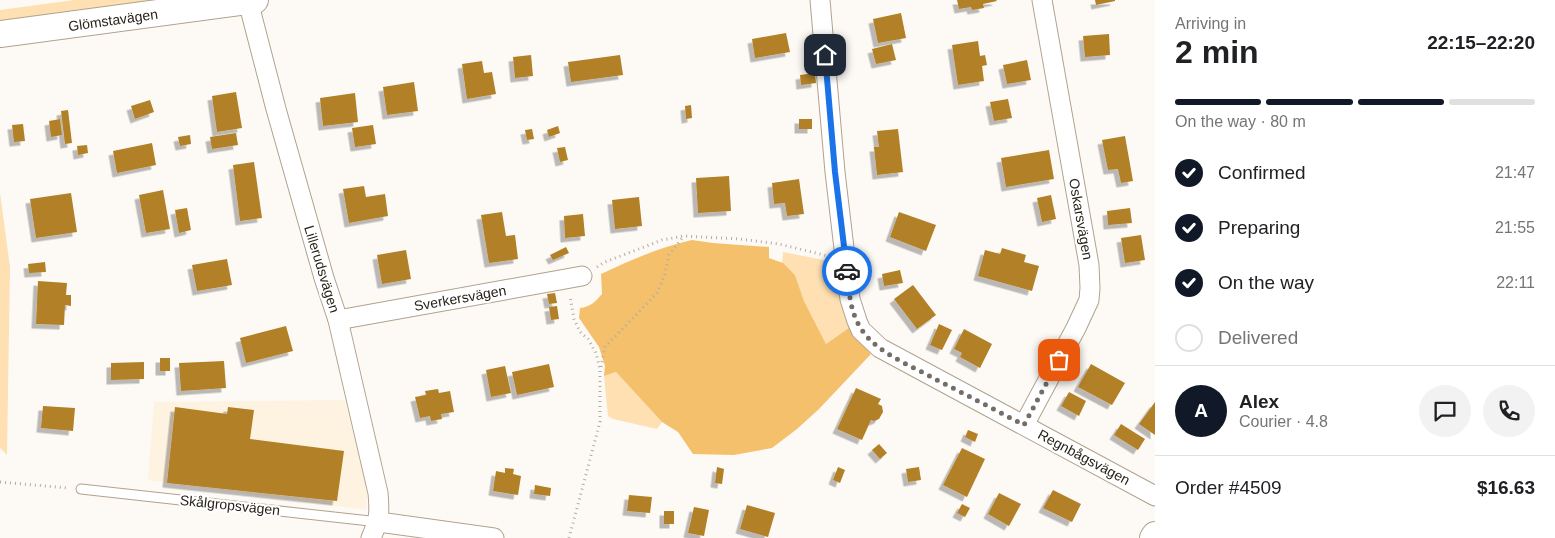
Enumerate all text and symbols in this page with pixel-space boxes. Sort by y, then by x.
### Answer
street label: Glömstavägen [67,6,159,34]
text: Arriving in [1175,15,1246,32]
text: 22:15–22:20 [1427,32,1535,53]
pin [804,34,846,76]
text: 2 min [1175,34,1259,70]
icon: home [811,41,839,69]
text: On the way · 80 m [1175,113,1306,130]
icon: check [1175,159,1203,187]
text: Confirmed [1218,162,1306,183]
text: 21:47 [1495,164,1535,181]
street label: Oskarsvägen [1066,177,1096,261]
icon: check [1175,214,1203,242]
text: Preparing [1218,217,1300,238]
text: 21:55 [1495,219,1535,236]
street label: Lillerudsvägen [301,223,343,315]
courier [822,246,872,296]
icon: car [833,257,861,285]
icon: check [1175,269,1203,297]
text: On the way [1218,272,1314,293]
text: 22:11 [1496,274,1535,291]
street label: Sverkersvägen [413,282,507,314]
text: Delivered [1218,327,1298,348]
pin [1038,339,1080,381]
icon: bag [1045,346,1073,374]
button: chat [1419,385,1471,437]
button: phone [1483,385,1535,437]
text: Alex [1239,391,1279,412]
text: A [1194,400,1208,421]
text: Courier · 4.8 [1239,413,1328,430]
street label: Regnbågsvägen [1035,426,1133,488]
text: Order #4509 [1175,477,1282,498]
text: $16.63 [1477,477,1535,498]
street label: Skålgropsvägen [179,492,281,518]

